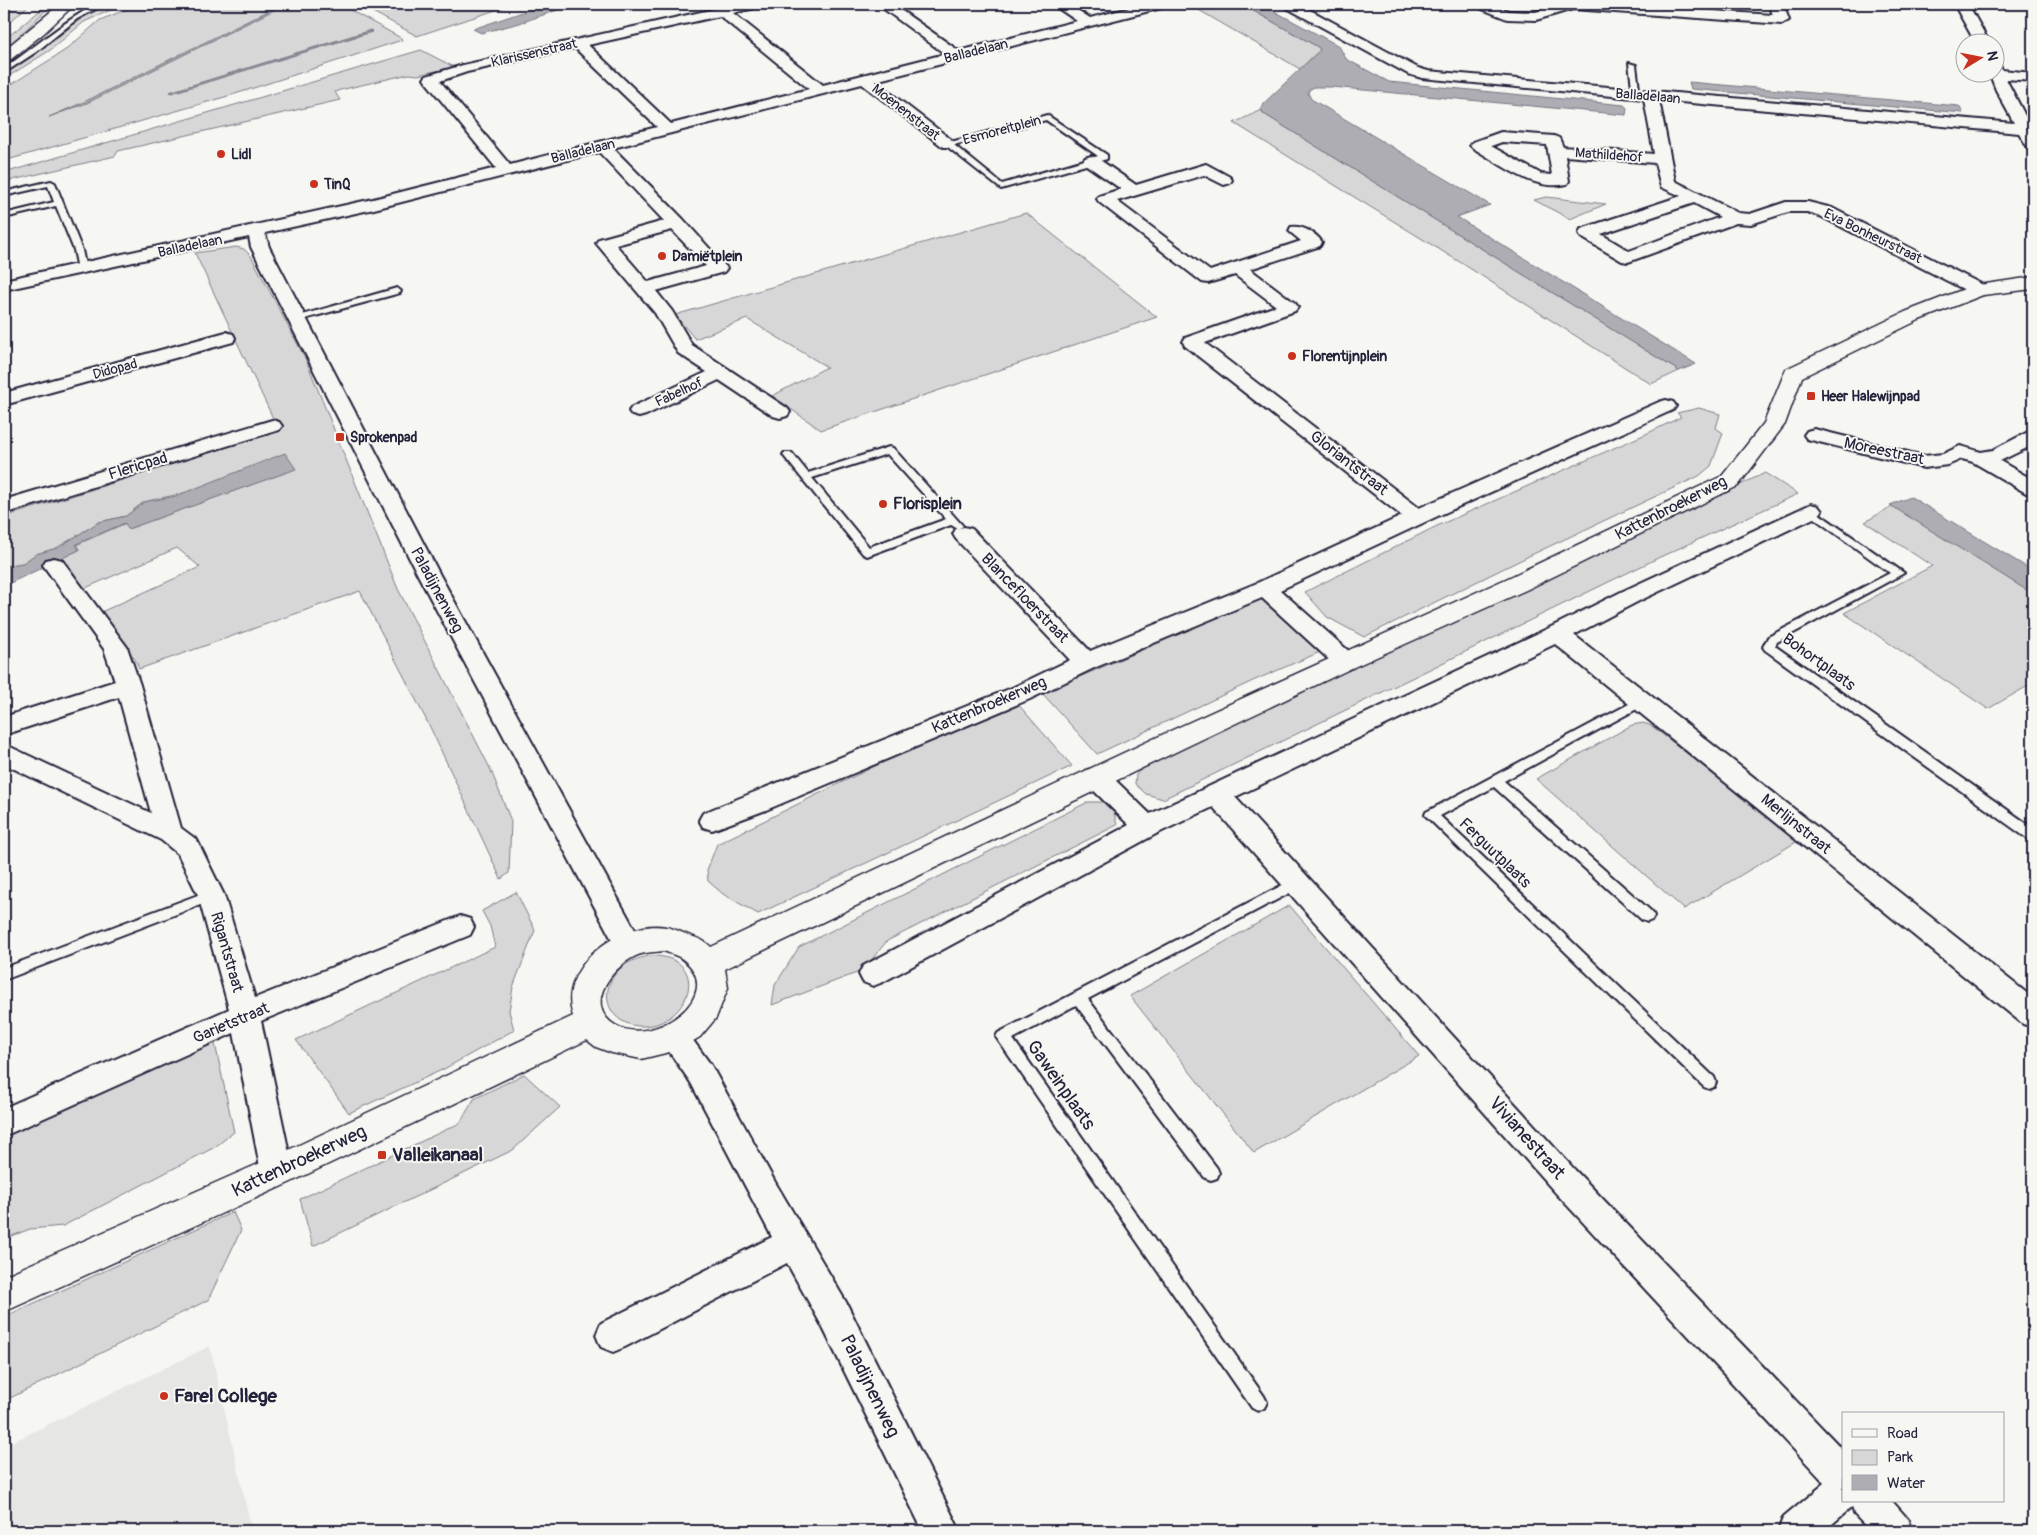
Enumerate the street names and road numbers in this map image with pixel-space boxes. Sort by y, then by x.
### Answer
street label: Klarissenstraat [489,35,579,71]
street label: Balladelaan [942,35,1010,67]
street label: Moenenstraat [869,80,944,144]
street label: Balladelaan [1615,85,1681,107]
street label: Esmoreitplein [961,111,1043,149]
street label: Balladelaan [549,135,617,167]
street label: Mathildehof [1574,144,1644,166]
street label: Eva Bonheurstraat [1821,205,1925,267]
street label: Balladelaan [156,231,224,261]
street label: Didopad [91,355,139,383]
street label: Fabelhof [652,373,706,410]
street label: Gloriantstraat [1306,426,1393,500]
street label: Moreestraat [1842,433,1926,469]
street label: Flericpad [106,448,170,484]
street label: Kattenbroekerweg [1612,471,1730,545]
street label: Paladijnenweg [406,544,468,636]
street label: Blancefloerstraat [977,549,1073,648]
street label: Bohortplaats [1779,629,1859,695]
street label: Kattenbroekerweg [929,672,1049,738]
street label: Merlijnstraat [1757,790,1836,859]
street label: Ferguutplaats [1455,814,1535,892]
street label: Rigantstraat [206,910,248,995]
street label: Garietstraat [190,998,273,1048]
street label: Gaweinplaats [1021,1035,1101,1135]
street label: Vivianestraat [1484,1092,1571,1185]
street label: Kattenbroekerweg [228,1119,370,1203]
street label: Paladijnenweg [835,1331,905,1441]

